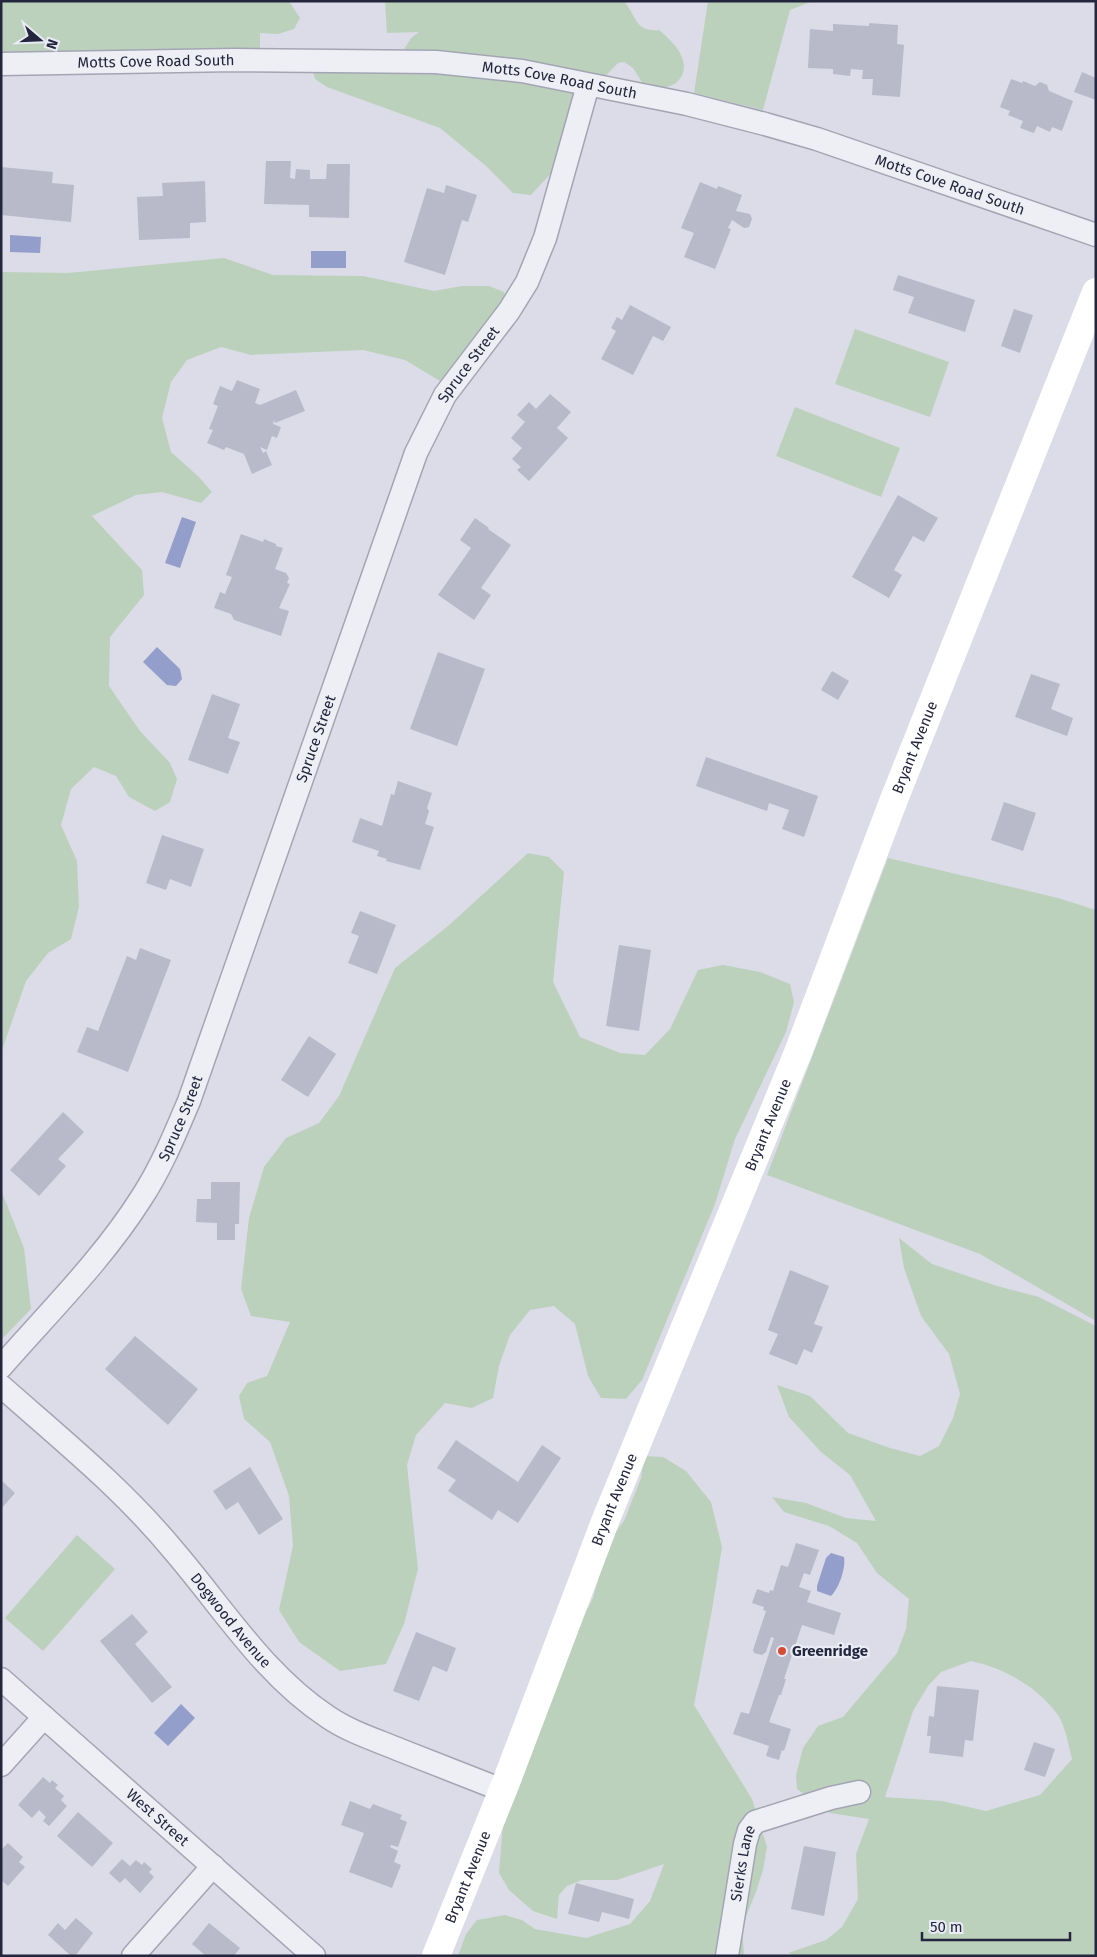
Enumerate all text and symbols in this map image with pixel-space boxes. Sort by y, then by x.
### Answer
north arrow [15,15,65,65]
text: N [42,37,61,51]
street label: Motts Cove Road South [77,51,235,72]
street label: Motts Cove Road South [481,58,639,103]
street label: Motts Cove Road South [873,151,1027,219]
street label: Spruce Street [434,322,503,406]
street label: Spruce Street [292,692,340,785]
street label: Bryant Avenue [888,698,941,796]
street label: Spruce Street [155,1072,206,1164]
street label: Bryant Avenue [741,1076,795,1174]
street label: Bryant Avenue [588,1451,641,1548]
street label: Dogwood Avenue [187,1569,275,1672]
place label: Greenridge [792,1642,868,1660]
marker: Greenridge [776,1645,788,1657]
street label: West Street [122,1785,193,1850]
street label: Sierks Lane [727,1821,759,1903]
street label: Bryant Avenue [441,1828,495,1926]
scale bar [922,1910,1070,1942]
text: 50 m [930,1918,963,1936]

